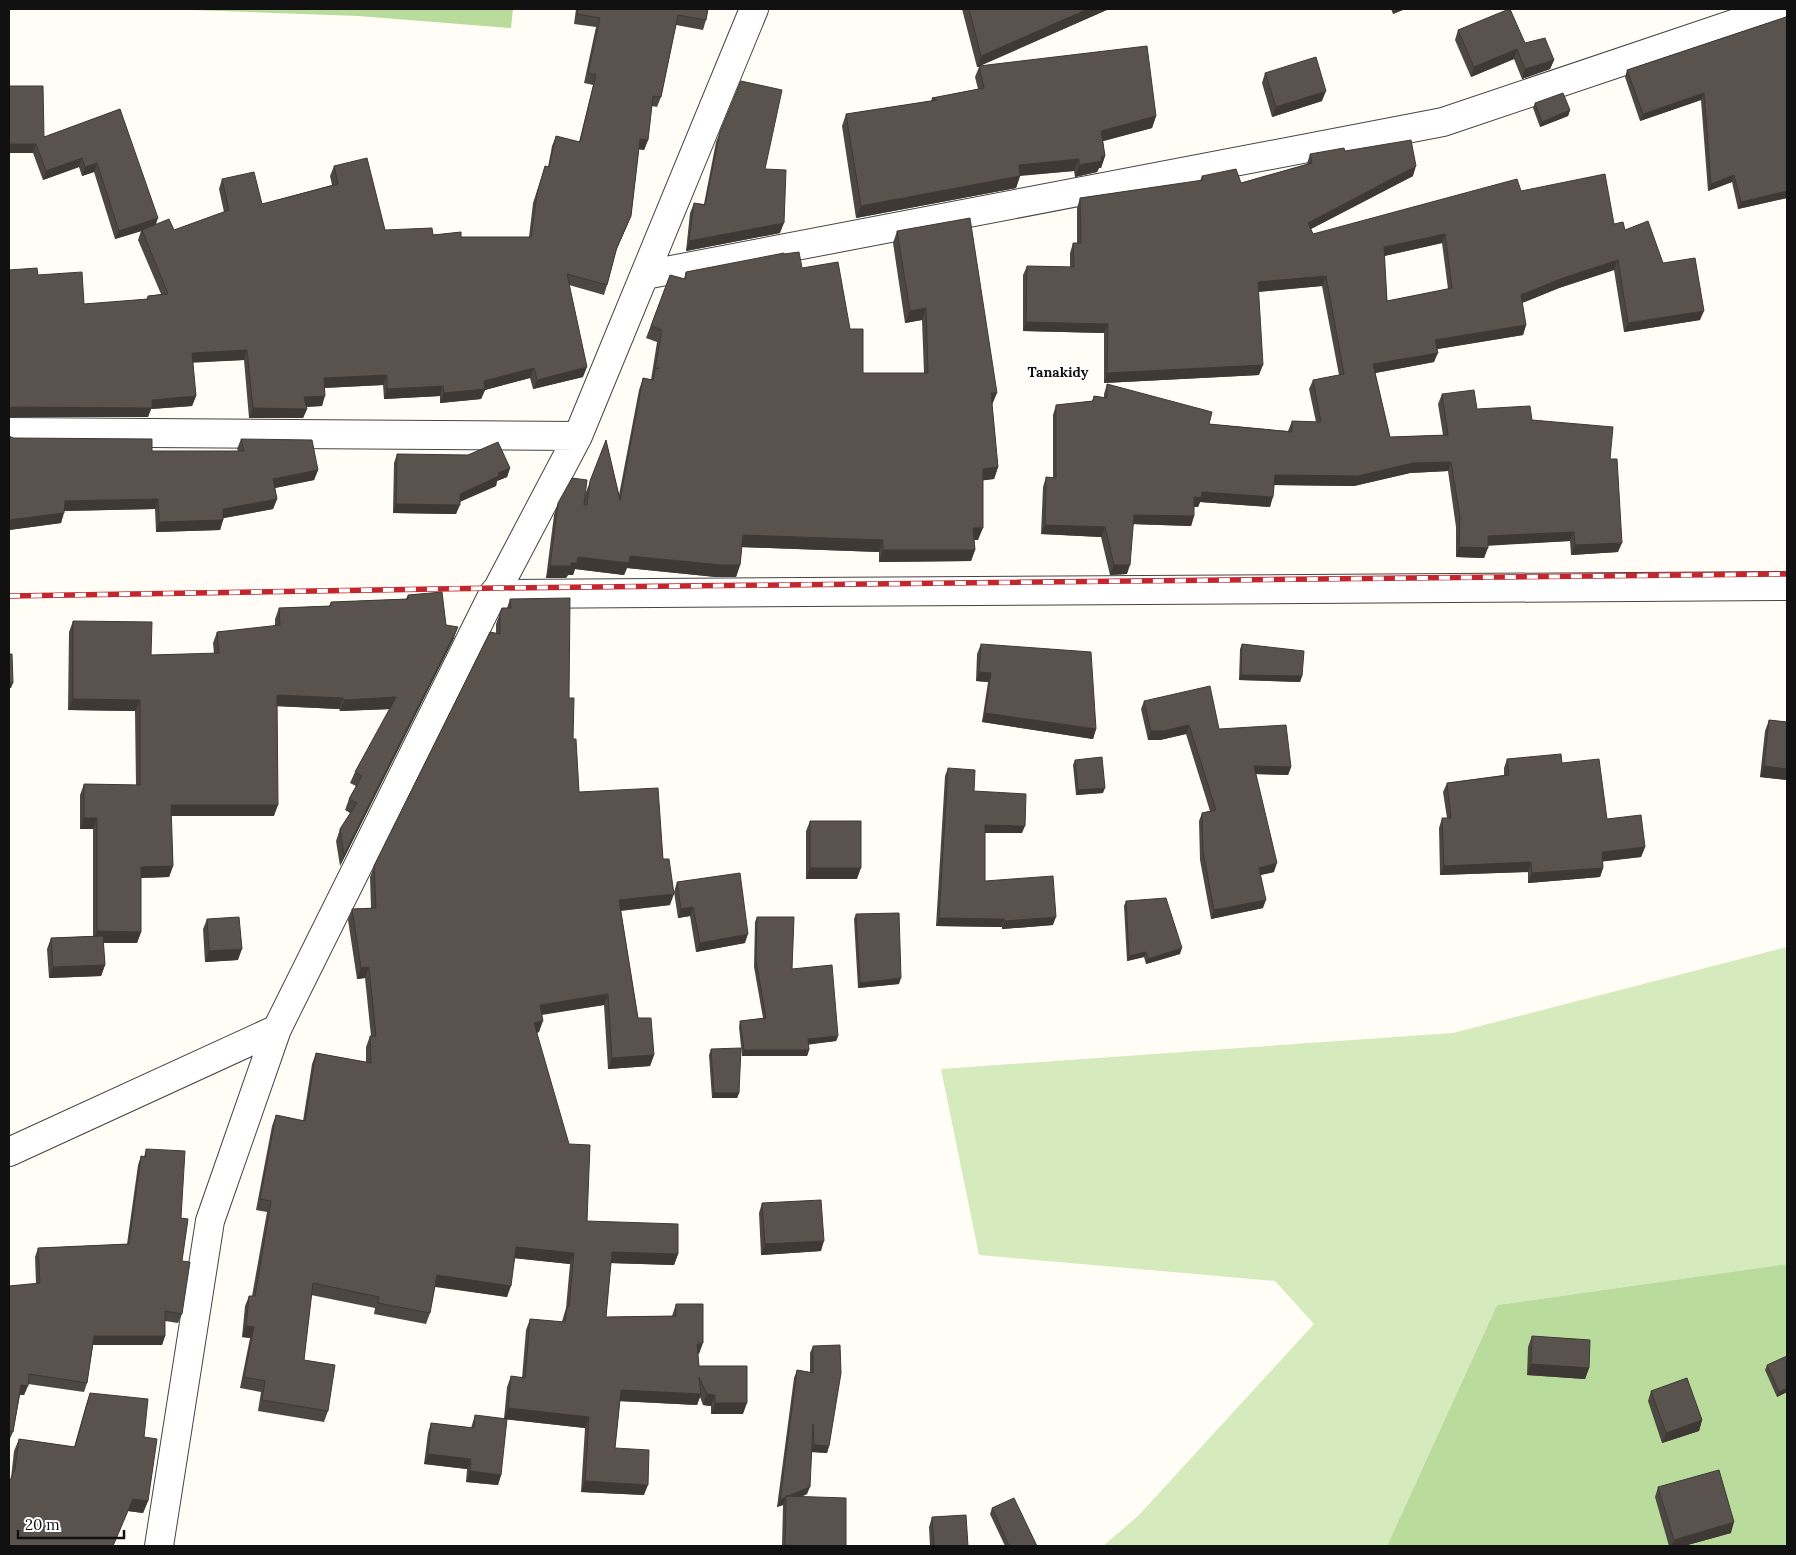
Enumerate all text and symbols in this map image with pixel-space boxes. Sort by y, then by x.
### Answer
district label: Tanakidy [1027,363,1089,381]
scale bar [18,1508,124,1540]
text: 20 m [25,1515,60,1534]

